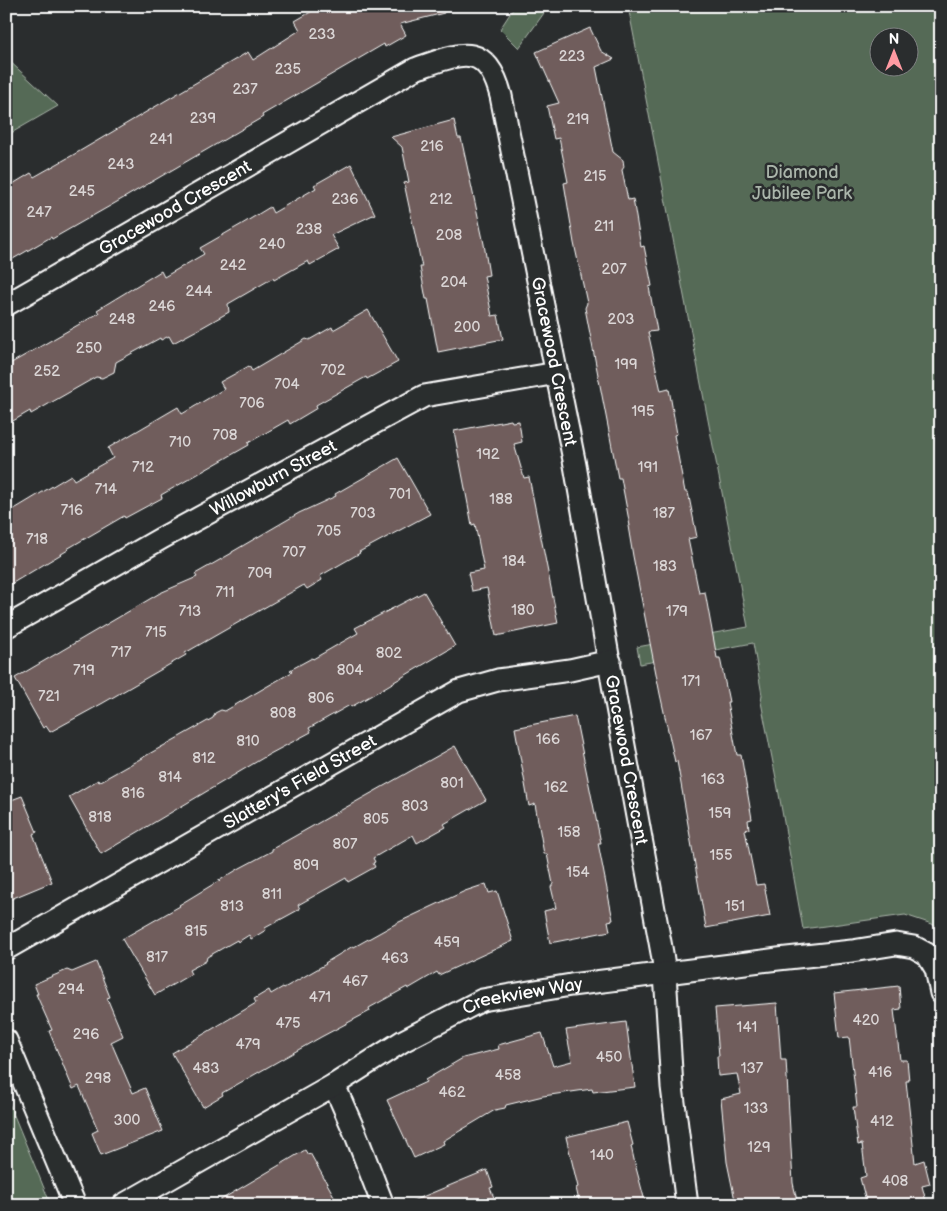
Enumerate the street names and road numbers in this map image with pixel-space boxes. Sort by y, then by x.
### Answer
street label: Gracewood Crescent [95,156,255,260]
street label: Gracewood Crescent [527,275,581,448]
street label: Willowburn Street [207,435,341,521]
street label: Gracewood Crescent [601,673,652,847]
street label: Slattery's Field Street [220,730,380,834]
street label: Creekview Way [459,974,585,1019]

